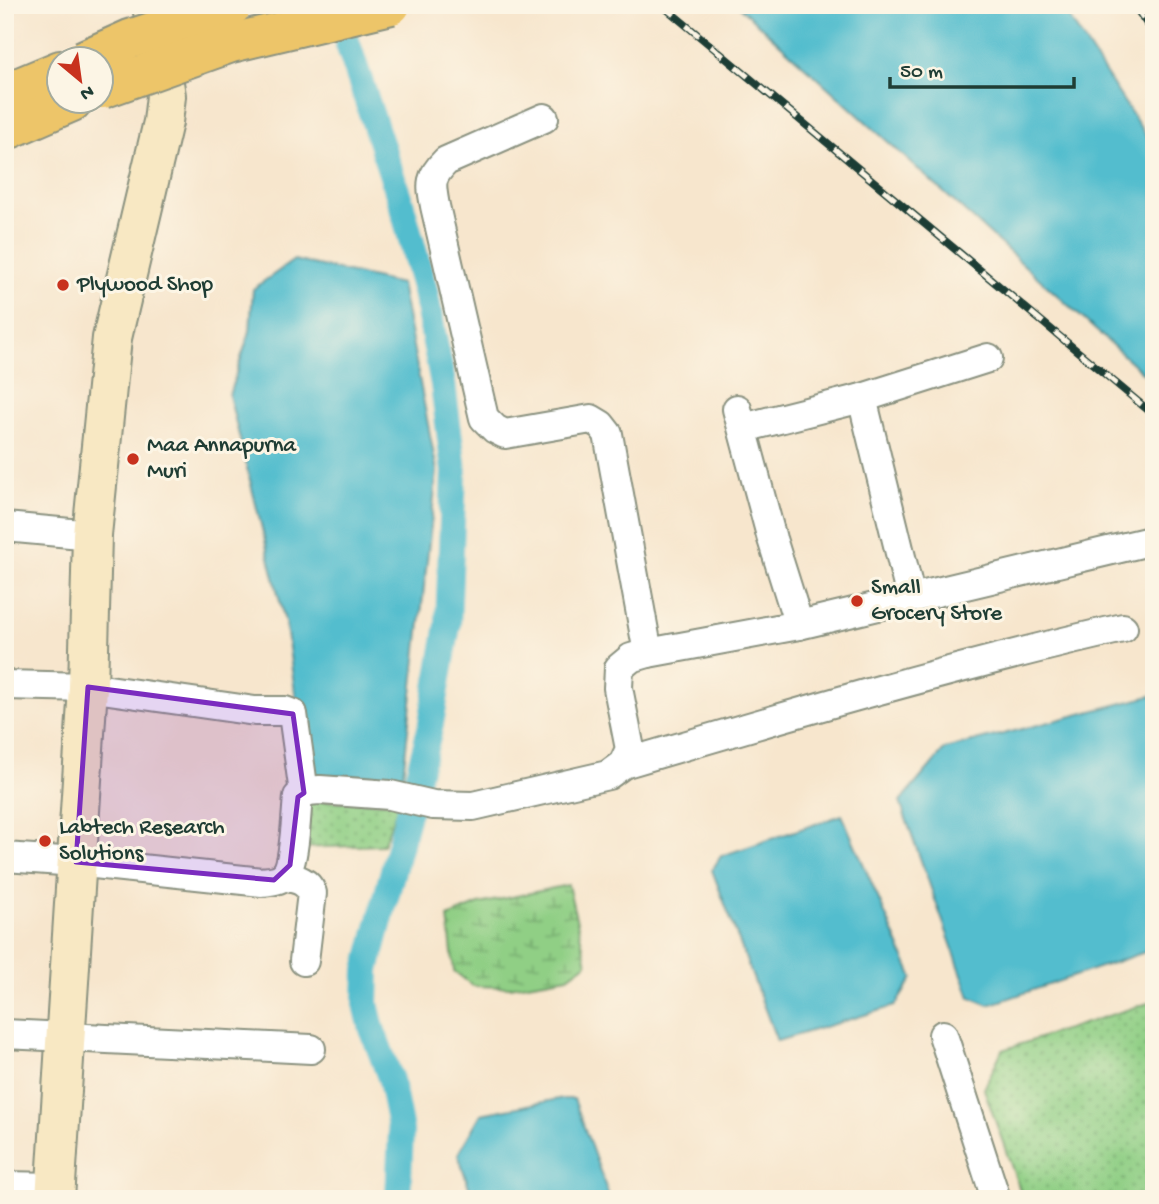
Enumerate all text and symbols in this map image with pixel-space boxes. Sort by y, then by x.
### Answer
north arrow [46,46,116,116]
scale bar [890,46,1073,90]
text: 50 m [900,61,943,86]
text: N [76,79,98,105]
place label: Plywood Shop [76,272,213,299]
marker: Plywood Shop [55,277,71,293]
place label: Maa Annapurna Muri [147,433,297,486]
marker: Maa Annapurna Muri [125,451,141,467]
place label: Small Grocery Store [871,575,1003,628]
marker: Small Grocery Store [849,593,865,609]
place label: Labtech Research Solutions [59,815,225,868]
marker: Labtech Research Solutions [37,833,53,849]

